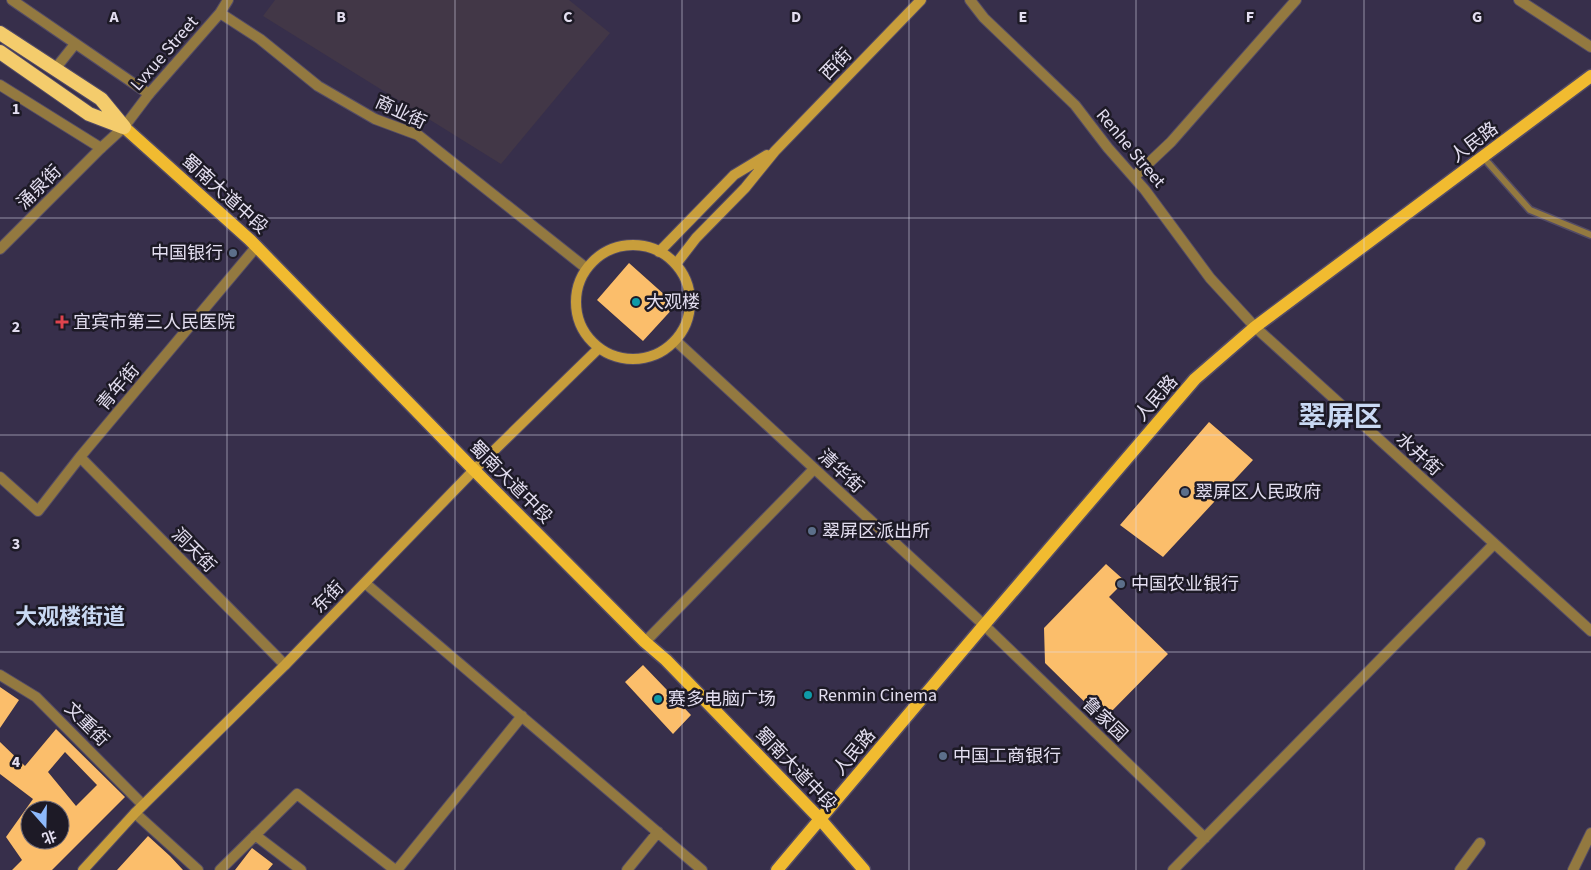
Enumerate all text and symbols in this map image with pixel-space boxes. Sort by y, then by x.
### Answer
text: A [108,6,119,28]
text: B [336,6,346,28]
text: C [563,6,573,28]
text: D [791,6,801,28]
text: E [1019,6,1027,28]
text: F [1246,6,1254,28]
text: G [1472,6,1482,28]
street label: Lvxue Street [125,10,204,96]
street label: 西街 [815,43,858,86]
street label: 商业街 [371,90,431,135]
text: 1 [12,98,20,120]
street label: Renhe Street [1090,103,1171,193]
street label: 人民路 [1445,116,1503,169]
street label: 蜀南大道中段 [176,149,273,240]
street label: 涌泉街 [11,159,67,215]
place label: 中国银行 [151,241,223,266]
marker: 中国银行 [227,247,239,259]
place label: 大观楼 [646,290,700,315]
marker: 大观楼 [630,296,642,308]
place label: 宜宾市第三人民医院 [73,310,235,335]
marker: 宜宾市第三人民医院 [55,315,69,329]
text: 2 [12,316,20,338]
street label: 青年街 [91,359,145,416]
street label: 人民路 [1129,370,1184,427]
district label: 翠屏区 [1298,397,1382,437]
street label: 水井街 [1390,427,1447,482]
street label: 蜀南大道中段 [464,435,558,529]
street label: 清华街 [812,444,869,499]
place label: 翠屏区人民政府 [1195,480,1321,505]
marker: 翠屏区人民政府 [1179,486,1191,498]
place label: 翠屏区派出所 [822,519,930,544]
street label: 洞天街 [166,522,222,578]
marker: 翠屏区派出所 [806,525,818,537]
text: 3 [12,533,20,555]
place label: 中国农业银行 [1131,572,1239,597]
street label: 东街 [307,576,350,619]
marker: 中国农业银行 [1115,578,1127,590]
district label: 大观楼街道 [15,601,125,633]
place label: Renmin Cinema [818,683,937,708]
place label: 赛多电脑广场 [668,687,776,712]
marker: Renmin Cinema [802,689,814,701]
street label: 鲁家园 [1077,692,1133,747]
marker: 赛多电脑广场 [652,693,664,705]
street label: 文重街 [59,696,115,752]
street label: 蜀南大道中段 [749,722,842,817]
street label: 人民路 [827,724,881,781]
place label: 中国工商银行 [953,744,1061,769]
marker: 中国工商银行 [937,750,949,762]
text: 4 [12,751,21,773]
north arrow [20,800,70,850]
text: 北 [39,824,59,848]

